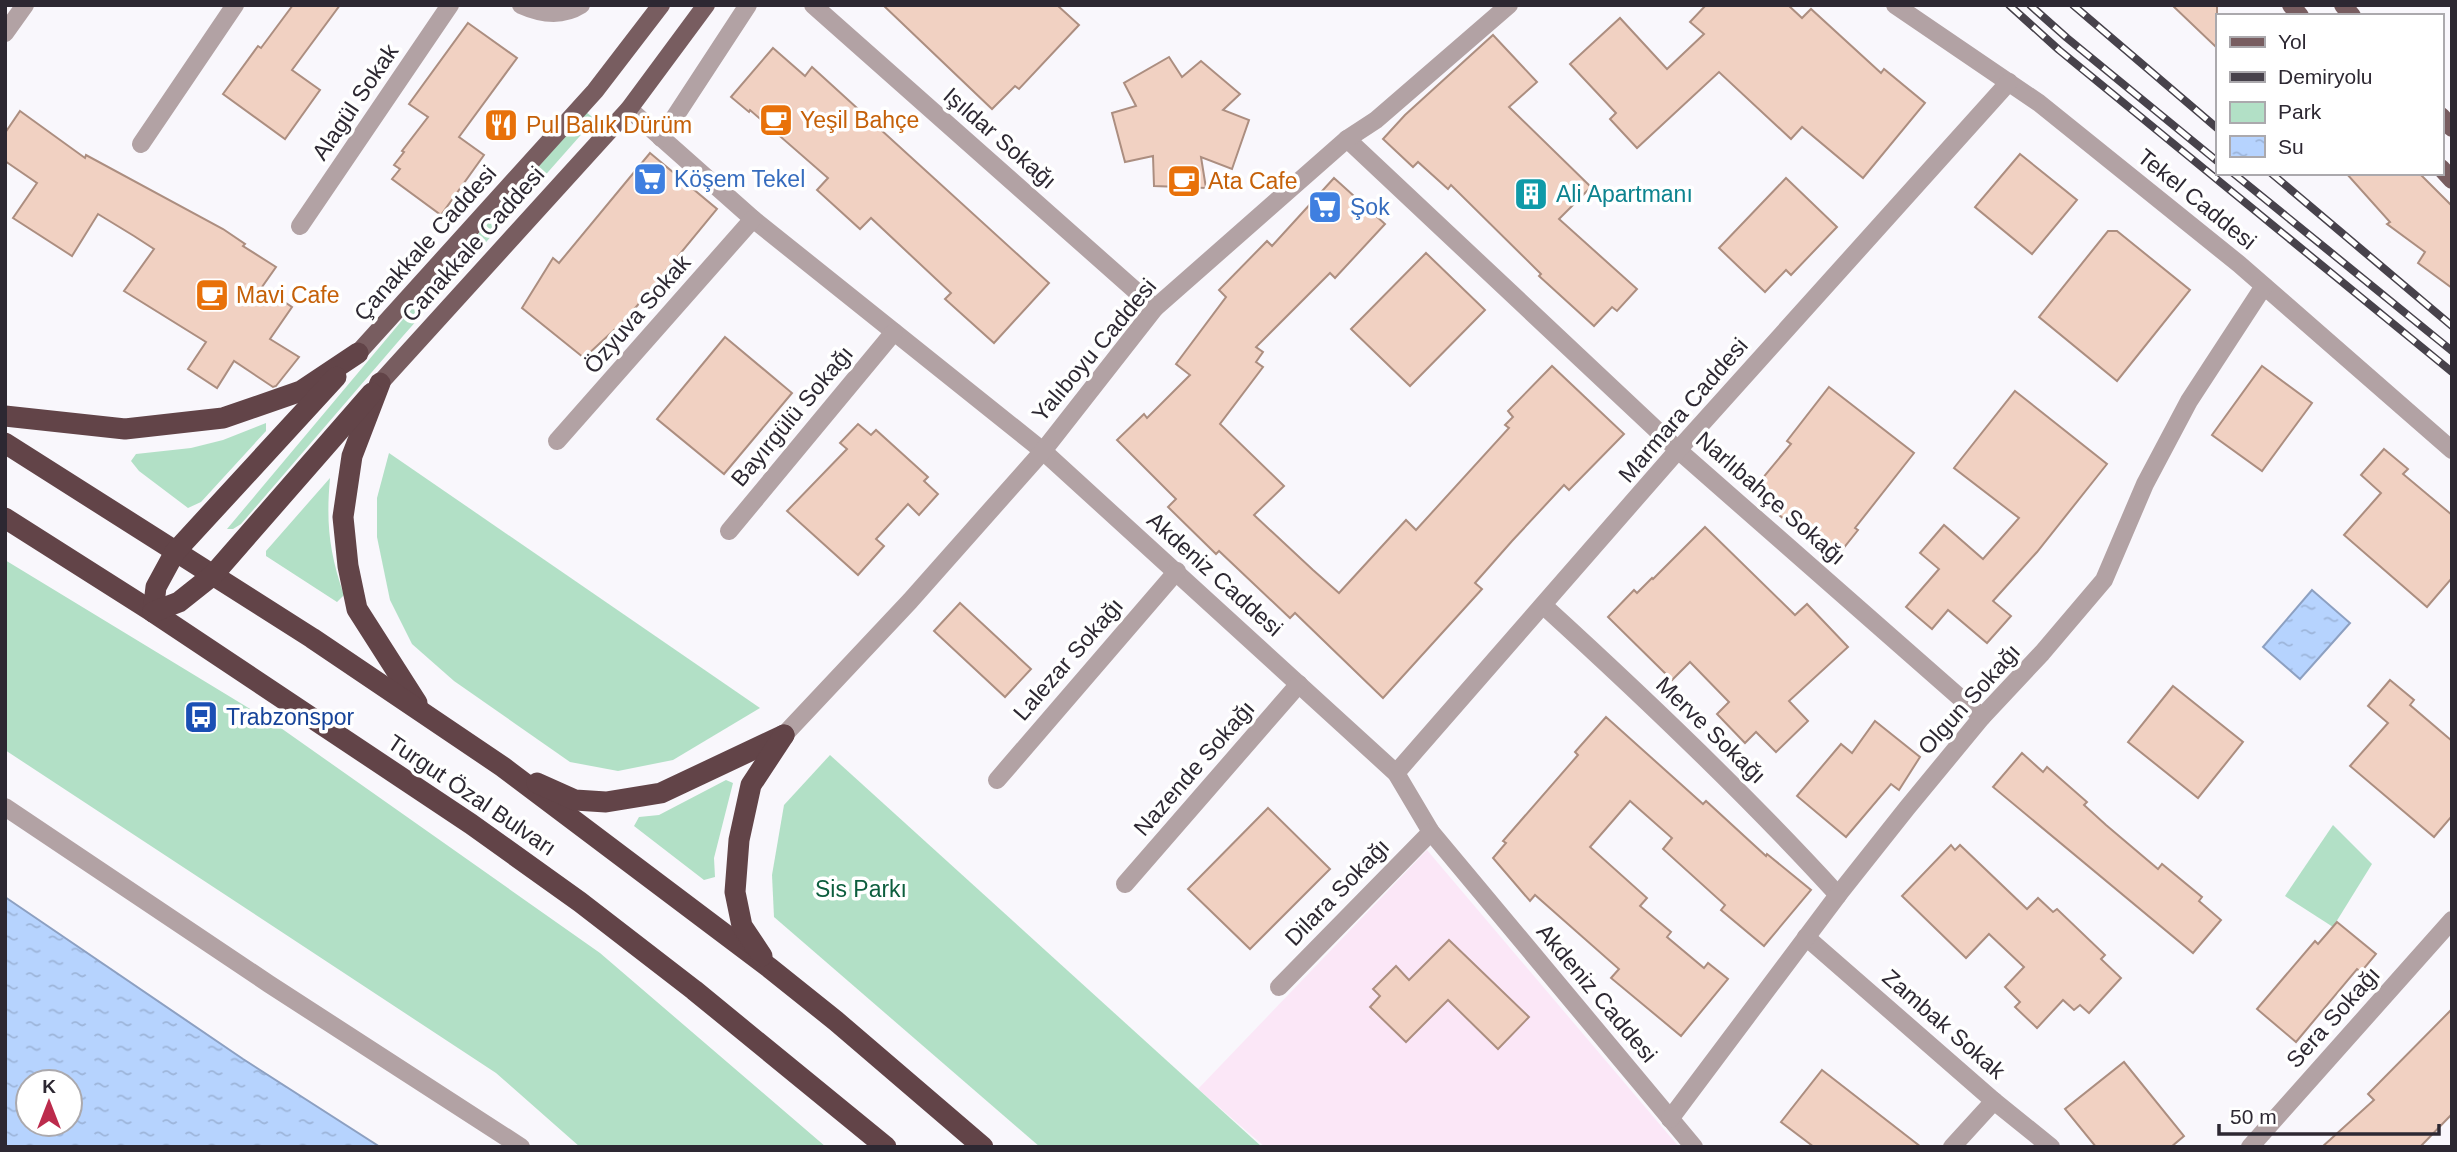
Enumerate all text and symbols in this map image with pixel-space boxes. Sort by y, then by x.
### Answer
legend [2216,14,2443,175]
text: Yol [2278,30,2306,53]
street label: Alagül Sokak [307,39,404,165]
text: Demiryolu [2278,65,2373,88]
street label: Işıldar Sokağı [938,82,1062,194]
text: Park [2278,100,2322,123]
cafe icon: Yeşil Bahçe [757,101,795,139]
restaurant icon: Pul Balık Dürüm [482,106,520,144]
place label: Yeşil Bahçe [800,107,919,133]
place label: Pul Balık Dürüm [526,112,692,138]
text: Su [2278,135,2304,158]
street label: Tekel Caddesi [2133,143,2261,255]
street label: Çanakkale Caddesi [349,160,501,326]
supermarket icon: Köşem Tekel [631,160,669,198]
street label: Canakkale Caddesi [397,161,549,327]
cafe icon: Ata Cafe [1165,162,1203,200]
place label: Köşem Tekel [674,166,805,192]
place label: Ata Cafe [1208,168,1298,194]
building icon: Ali Apartmanı [1512,175,1550,213]
place label: Ali Apartmanı [1556,181,1693,207]
supermarket icon: Şok [1306,188,1344,226]
place label: Şok [1350,194,1390,220]
street label: Özyuva Sokak [579,249,696,378]
street label: Yalıboyu Caddesi [1027,273,1161,427]
cafe icon: Mavi Cafe [193,276,231,314]
place label: Mavi Cafe [236,282,340,308]
street label: Marmara Caddesi [1613,332,1753,488]
street label: Bayırgülü Sokağı [726,341,858,491]
street label: Narlıbahçe Sokağı [1691,426,1851,570]
street label: Akdeniz Caddesi [1142,507,1288,641]
street label: Lalezar Sokağı [1008,593,1128,725]
street label: Olgun Sokağı [1913,639,2025,759]
street label: Merve Sokağı [1651,671,1771,789]
street label: Nazende Sokağı [1128,695,1260,841]
bus stop icon: Trabzonspor [182,698,220,736]
place label: Trabzonspor [226,704,355,730]
street label: Turgut Özal Bulvarı [383,729,561,861]
street label: Dilara Sokağı [1280,833,1394,951]
park label: Sis Parkı [815,876,907,902]
street label: Akdeniz Caddesi [1532,919,1662,1067]
street label: Sera Sokağı [2281,961,2385,1073]
street label: Zambak Sokak [1878,964,2011,1084]
north arrow [14,1068,84,1138]
text: K [42,1076,56,1097]
scale bar [2219,1092,2440,1136]
text: 50 m [2230,1105,2277,1128]

